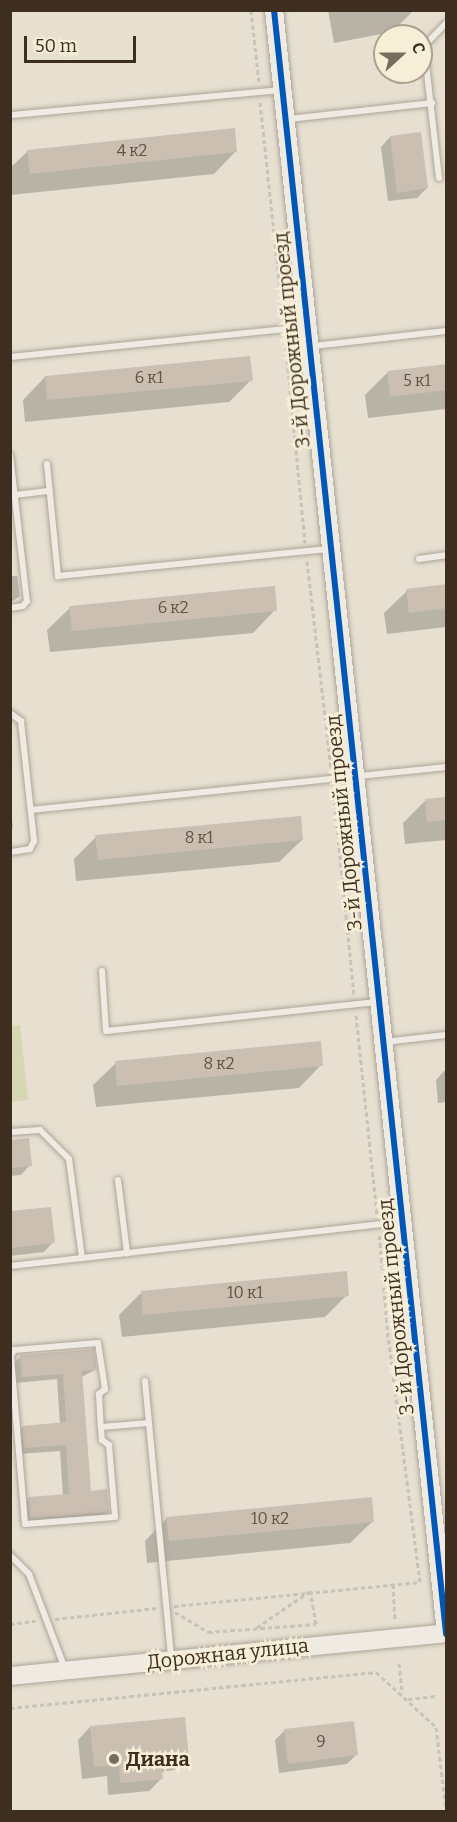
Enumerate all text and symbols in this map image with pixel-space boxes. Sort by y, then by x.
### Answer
scale bar [27,24,140,62]
north arrow [373,24,433,84]
text: 50 m [35,35,77,57]
text: С [408,40,429,56]
house number: 4 к2 [117,141,147,161]
street label: 3-й Дорожный проезд [269,231,315,449]
house number: 6 к1 [135,368,163,388]
house number: 5 к1 [403,371,431,391]
house number: 6 к2 [158,598,188,618]
street label: 3-й Дорожный проезд [321,714,367,932]
house number: 8 к1 [185,828,213,848]
house number: 8 к2 [204,1054,234,1074]
street label: 3-й Дорожный проезд [373,1198,419,1416]
house number: 10 к1 [227,1283,263,1303]
house number: 10 к2 [251,1509,289,1529]
street label: Дорожная улица [146,1634,310,1674]
house number: 9 [316,1732,326,1752]
place label: Диана [126,1747,190,1771]
marker: Диана [107,1752,121,1766]

